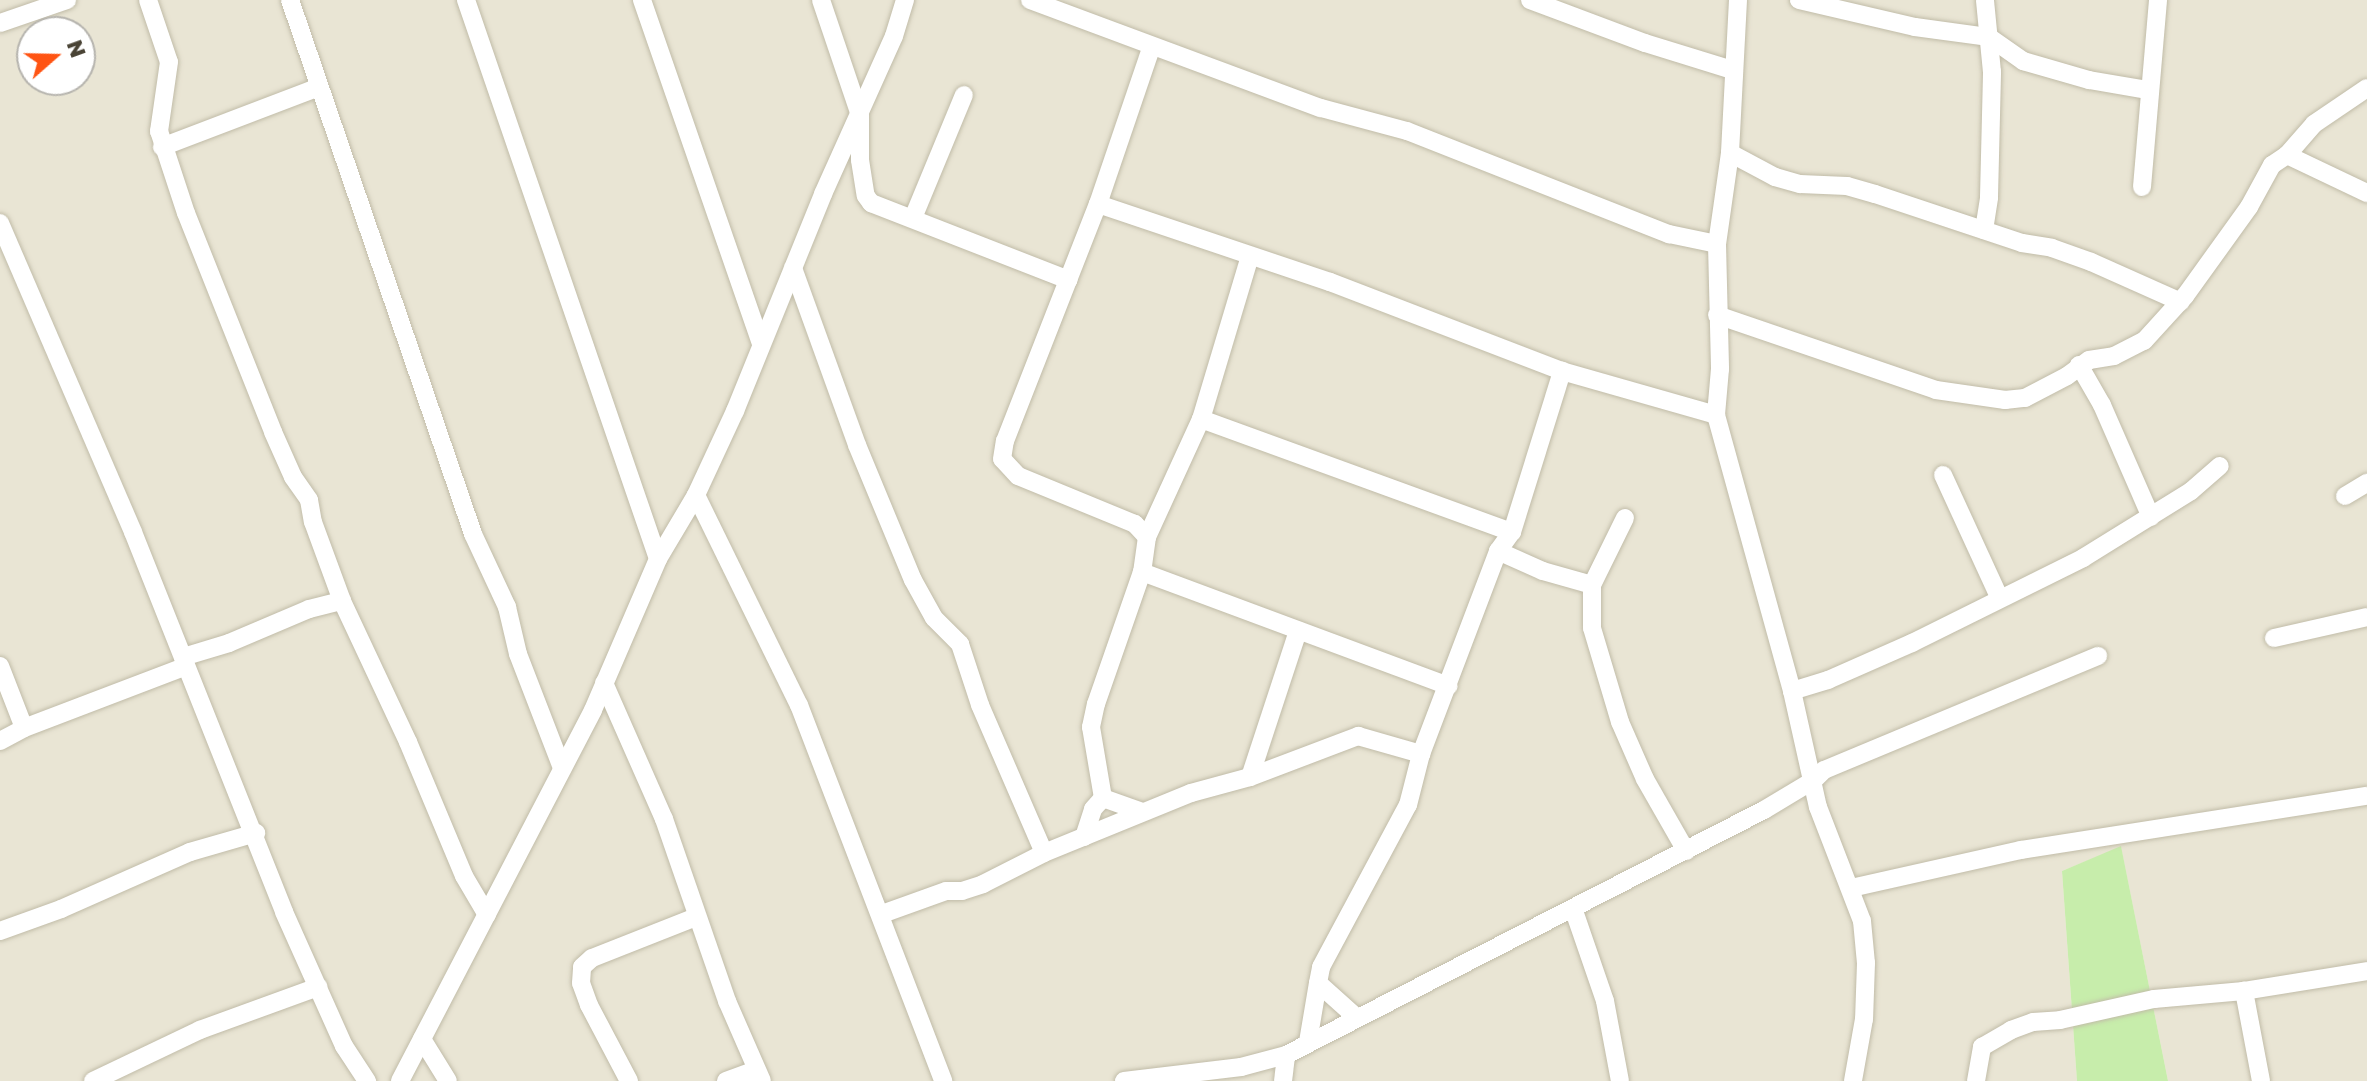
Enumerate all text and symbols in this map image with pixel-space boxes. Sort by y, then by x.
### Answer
north arrow [16,16,96,96]
text: N [62,36,93,61]

